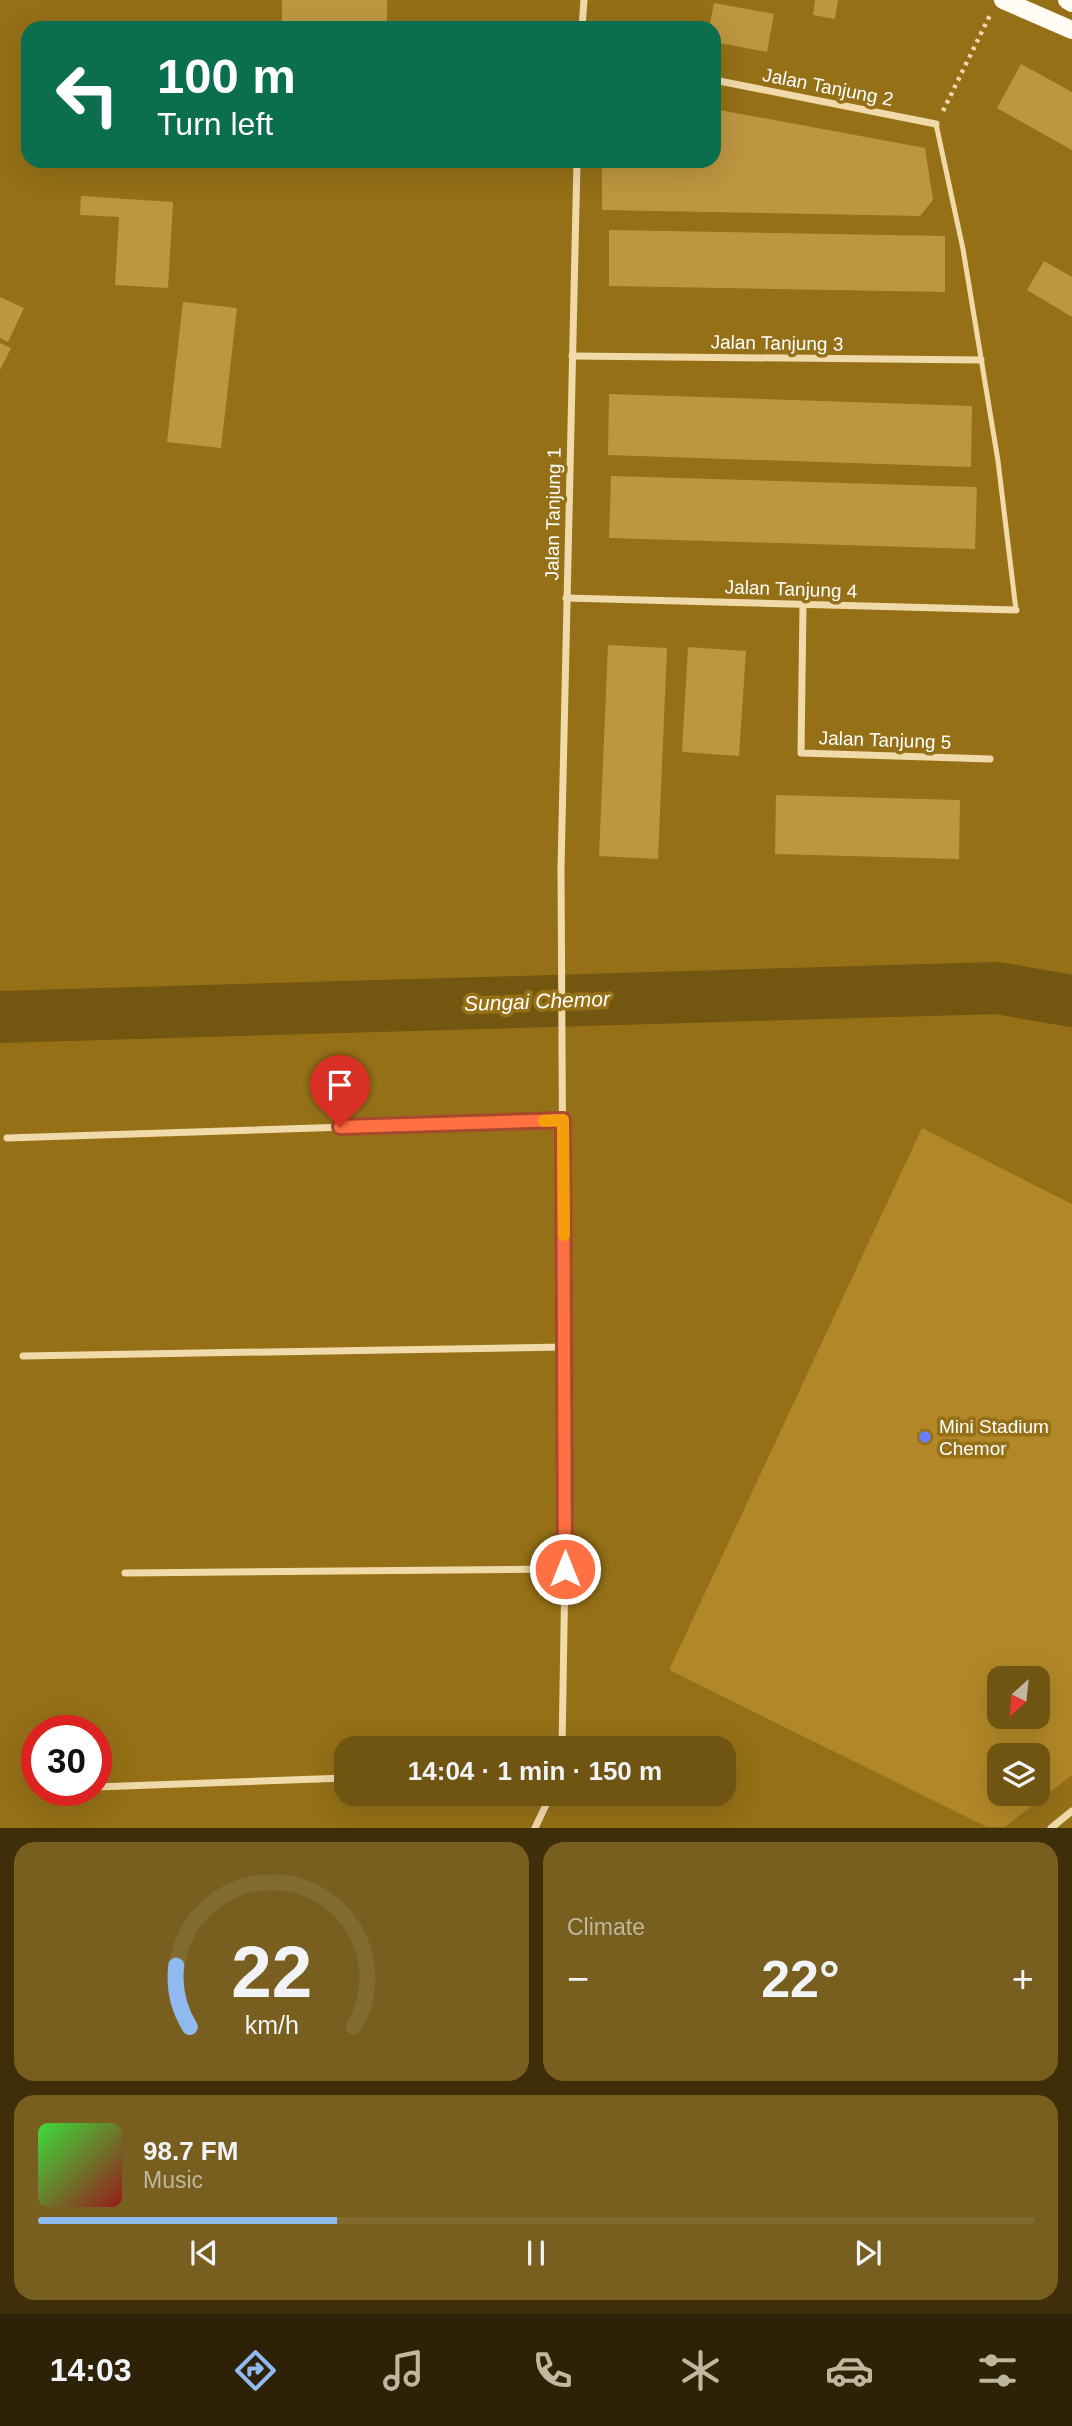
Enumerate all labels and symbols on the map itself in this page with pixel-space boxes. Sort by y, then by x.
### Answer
street label: Jalan Tanjung 2 [761,64,895,110]
street label: Jalan Tanjung 3 [710,331,844,355]
street label: Jalan Tanjung 1 [541,447,565,581]
street label: Jalan Tanjung 4 [724,576,858,602]
street label: Jalan Tanjung 5 [818,727,952,753]
water label: Sungai Chemor [464,987,611,1015]
pin [310,1055,370,1127]
place label: Mini Stadium Chemor [939,1416,1049,1459]
marker: Mini Stadium Chemor [917,1429,933,1445]
position arrow [528,1532,602,1606]
north arrow [987,1666,1050,1729]
speed limit sign: 30 [21,1715,112,1806]

